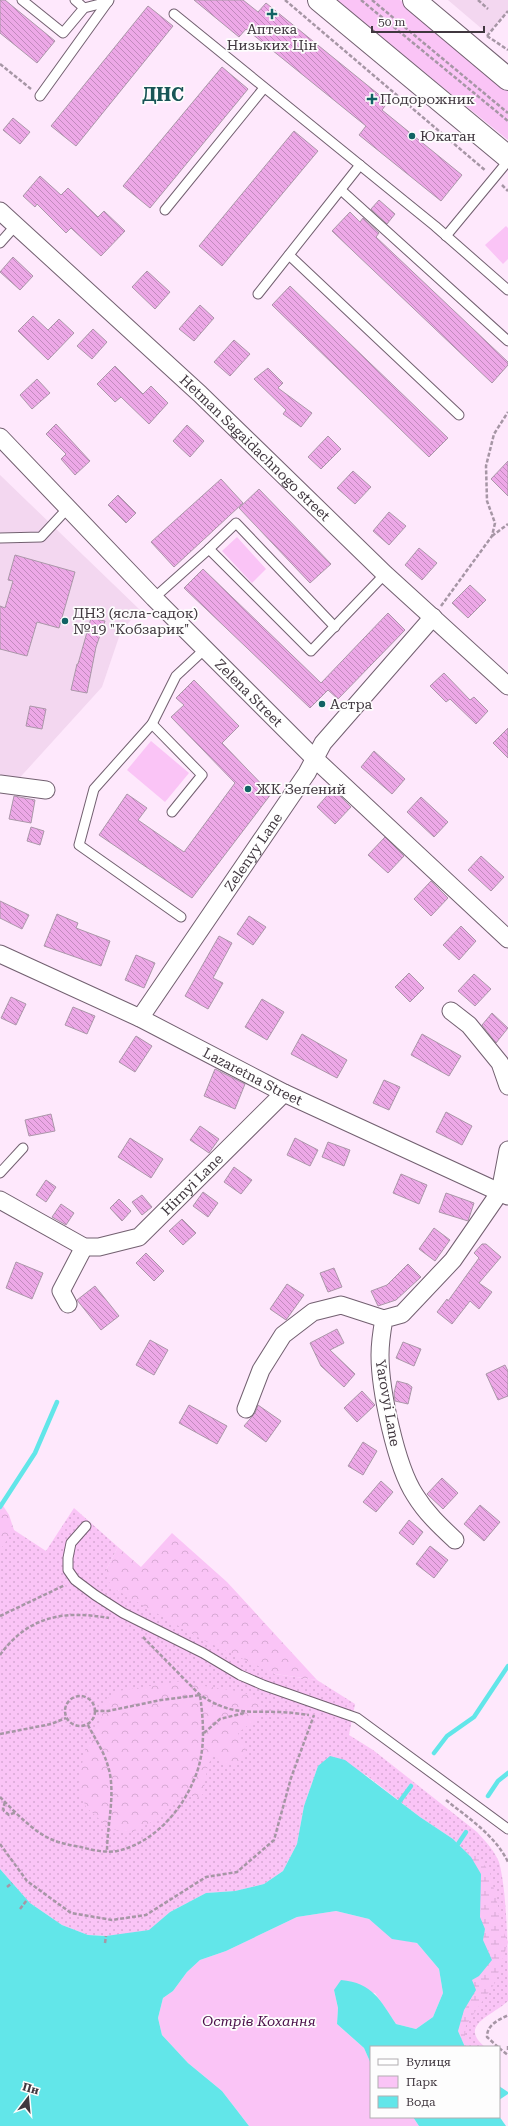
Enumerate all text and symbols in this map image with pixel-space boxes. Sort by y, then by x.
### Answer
scale bar [372,8,484,34]
marker: Аптека Низьких Цін [267,9,277,19]
text: 50 m [378,15,405,29]
place label: Аптека Низьких Цін [227,21,317,53]
district label: ДНС [142,84,184,105]
place label: Подорожник [380,91,475,107]
marker: Подорожник [367,94,377,104]
place label: Юкатан [420,128,476,144]
marker: Юкатан [407,131,417,141]
street label: Hetman Sagaidachnogo street [177,372,333,524]
place label: ДНЗ (ясла-садок) №19 "Кобзарик" [73,605,198,637]
marker: ДНЗ (ясла-садок) №19 "Кобзарик" [60,616,70,626]
street label: Zelena Street [212,656,286,730]
place label: Астра [330,696,373,712]
marker: Астра [317,699,327,709]
place label: ЖК Зелений [256,781,346,797]
marker: ЖК Зелений [243,784,253,794]
street label: Zelenyy Lane [221,810,286,894]
street label: Lazaretna Street [200,1044,305,1108]
street label: Hirnyi Lane [158,1150,226,1218]
street label: Yarovyi Lane [372,1358,404,1448]
park label: Острів Кохання [202,2013,316,2029]
legend [370,2046,500,2118]
text: Вулиця [406,2055,451,2069]
text: Парк [406,2075,438,2089]
north arrow [8,2078,48,2118]
text: Пн [21,2080,41,2098]
text: Вода [406,2095,436,2109]

